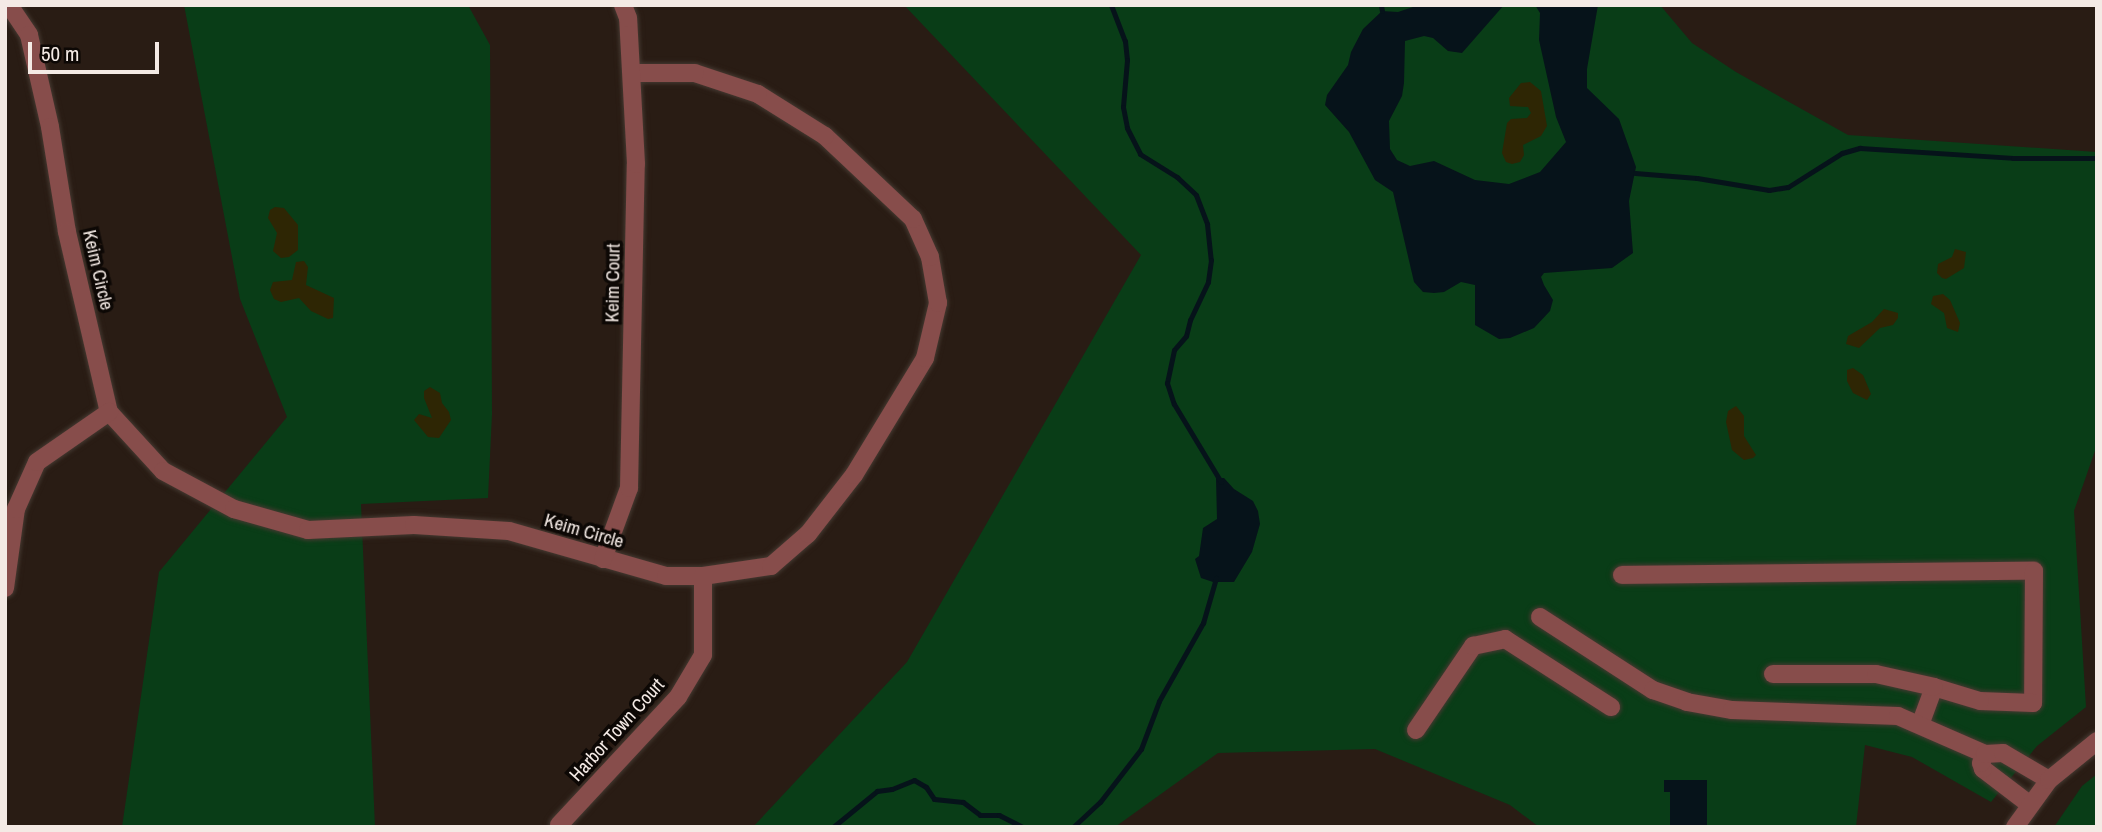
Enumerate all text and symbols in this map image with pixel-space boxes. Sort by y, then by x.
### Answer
scale bar [32,28,163,72]
text: 50 m [41,39,79,68]
street label: Keim Circle [78,228,118,312]
street label: Keim Court [601,243,625,323]
street label: Keim Circle [542,509,626,553]
street label: Harbor Town Court [565,674,669,786]

